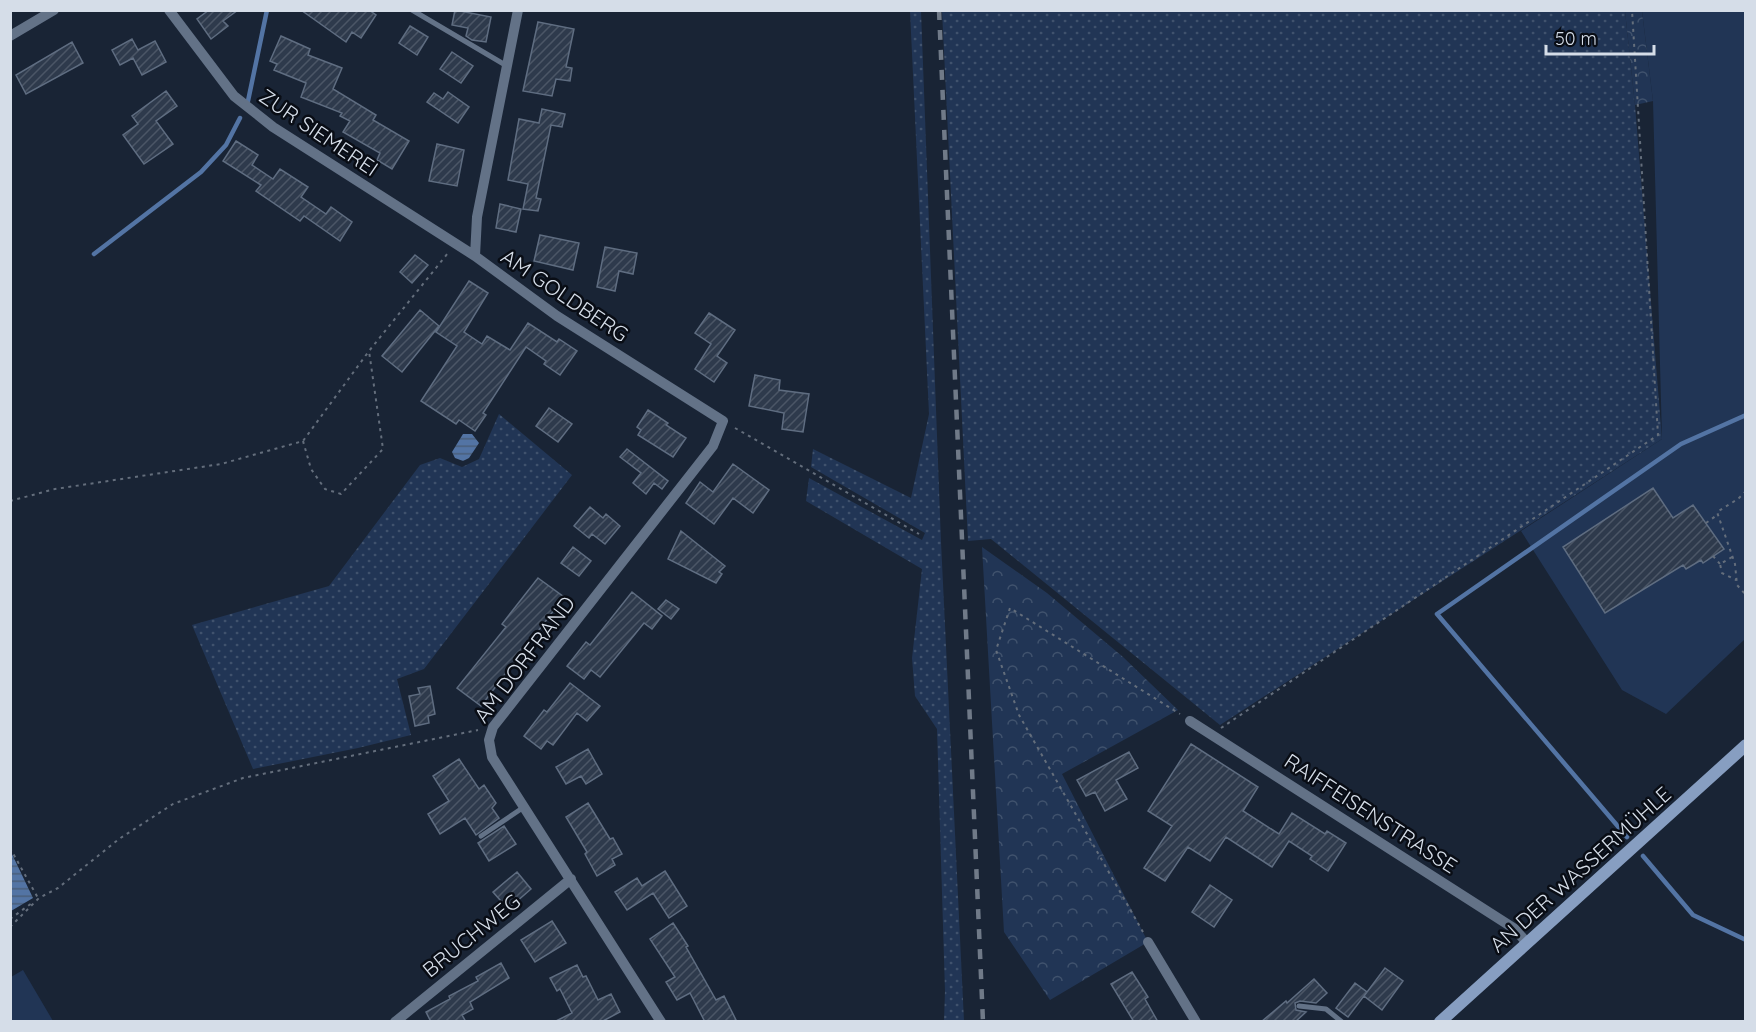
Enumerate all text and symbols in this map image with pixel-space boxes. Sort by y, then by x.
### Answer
scale bar [1546,18,1654,56]
text: 50 m [1555,27,1597,50]
street label: ZUR SIEMEREI [255,83,383,181]
street label: AM GOLDBERG [497,243,633,347]
street label: AM DORFRAND [468,591,580,727]
street label: RAIFFEISENSTRASSE [1280,747,1462,879]
street label: AN DER WASSERMÜHLE [1484,781,1676,957]
street label: BRUCHWEG [417,888,525,982]

